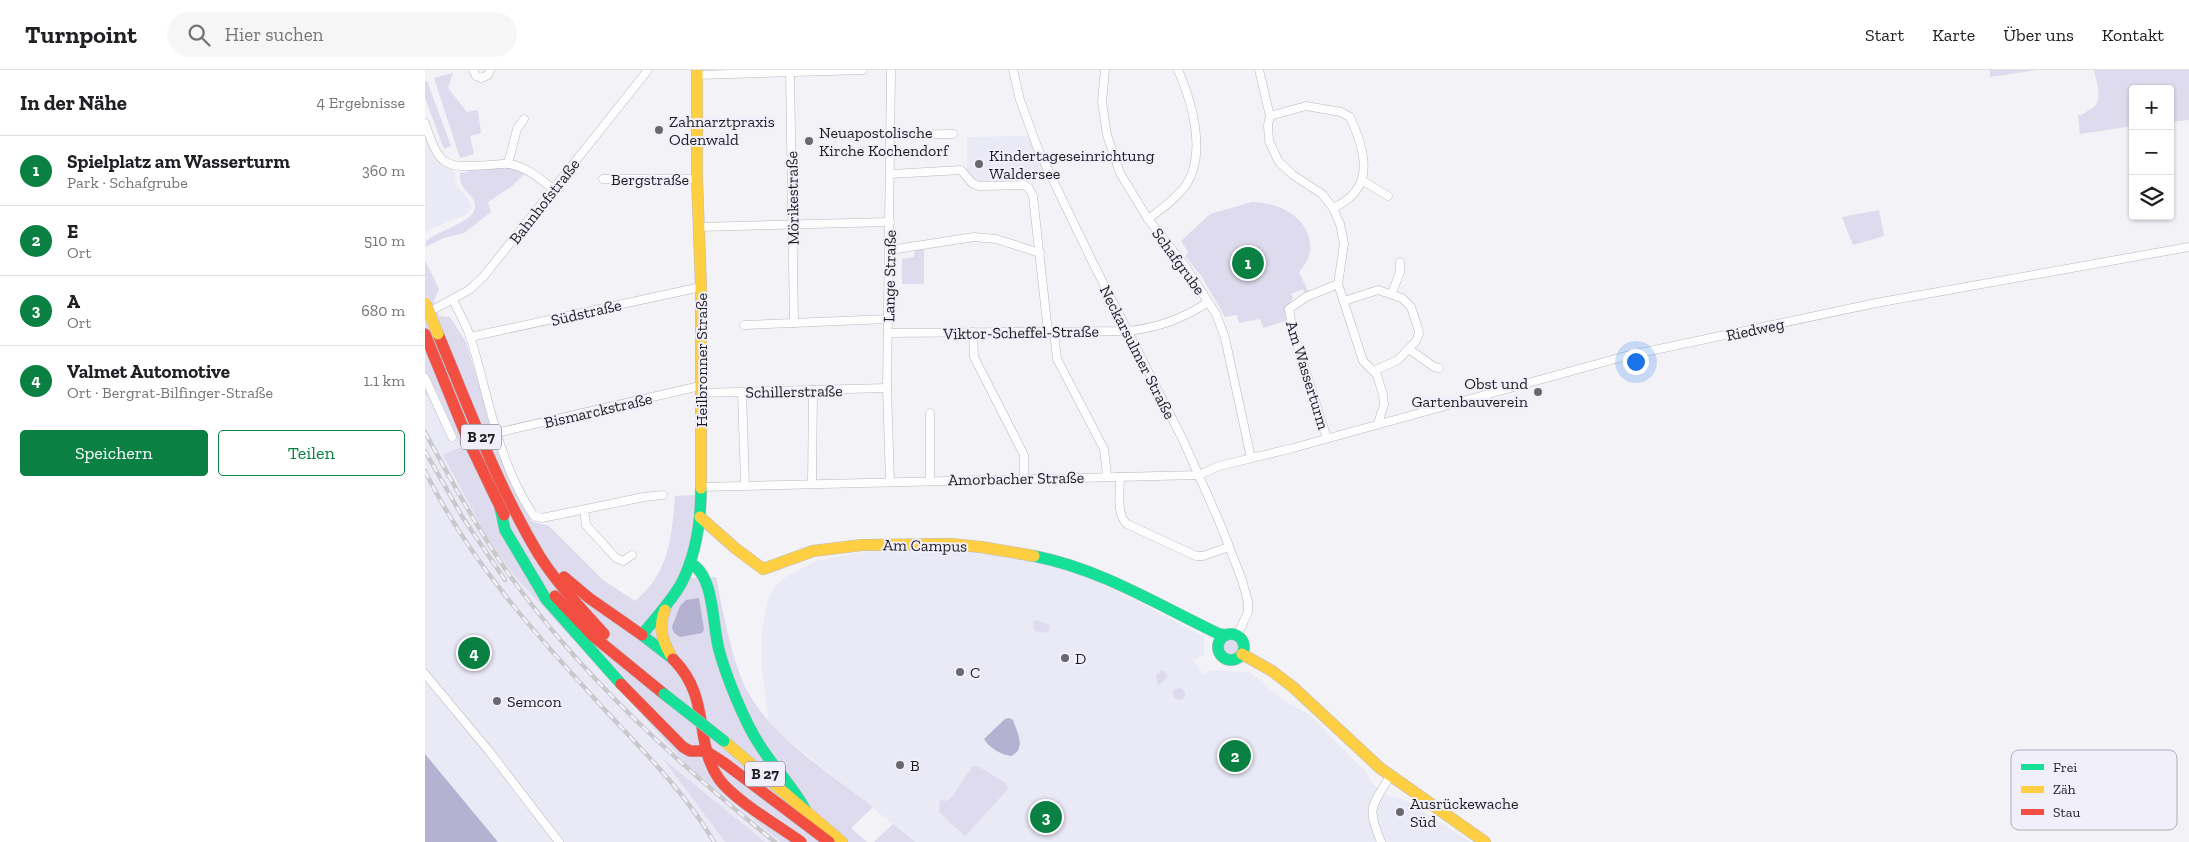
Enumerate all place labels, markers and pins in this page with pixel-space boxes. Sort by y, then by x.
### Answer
place label: Zahnarztpraxis Odenwald [669,112,775,149]
place label: Neuapostolische Kirche Kochendorf [819,123,950,160]
marker: Zahnarztpraxis Odenwald [653,124,665,136]
marker: Neuapostolische Kirche Kochendorf [803,135,815,147]
place label: Kindertageseinrichtung Waldersee [989,146,1155,183]
marker: Kindertageseinrichtung Waldersee [973,158,985,170]
pin: 1 [1232,244,1264,282]
place label: Obst und Gartenbauverein [1412,374,1529,411]
marker: Obst und Gartenbauverein [1532,386,1544,398]
pin: 4 [458,634,490,672]
place label: D [1075,649,1086,668]
marker: D [1059,652,1071,664]
place label: C [970,663,980,682]
marker: C [954,666,966,678]
place label: Semcon [507,692,562,711]
marker: Semcon [491,695,503,707]
pin: 2 [1219,737,1251,775]
place label: B [910,756,920,775]
marker: B [894,759,906,771]
place label: Ausrückewache Süd [1410,794,1518,831]
pin: 3 [1030,798,1062,836]
marker: Ausrückewache Süd [1394,806,1406,818]

